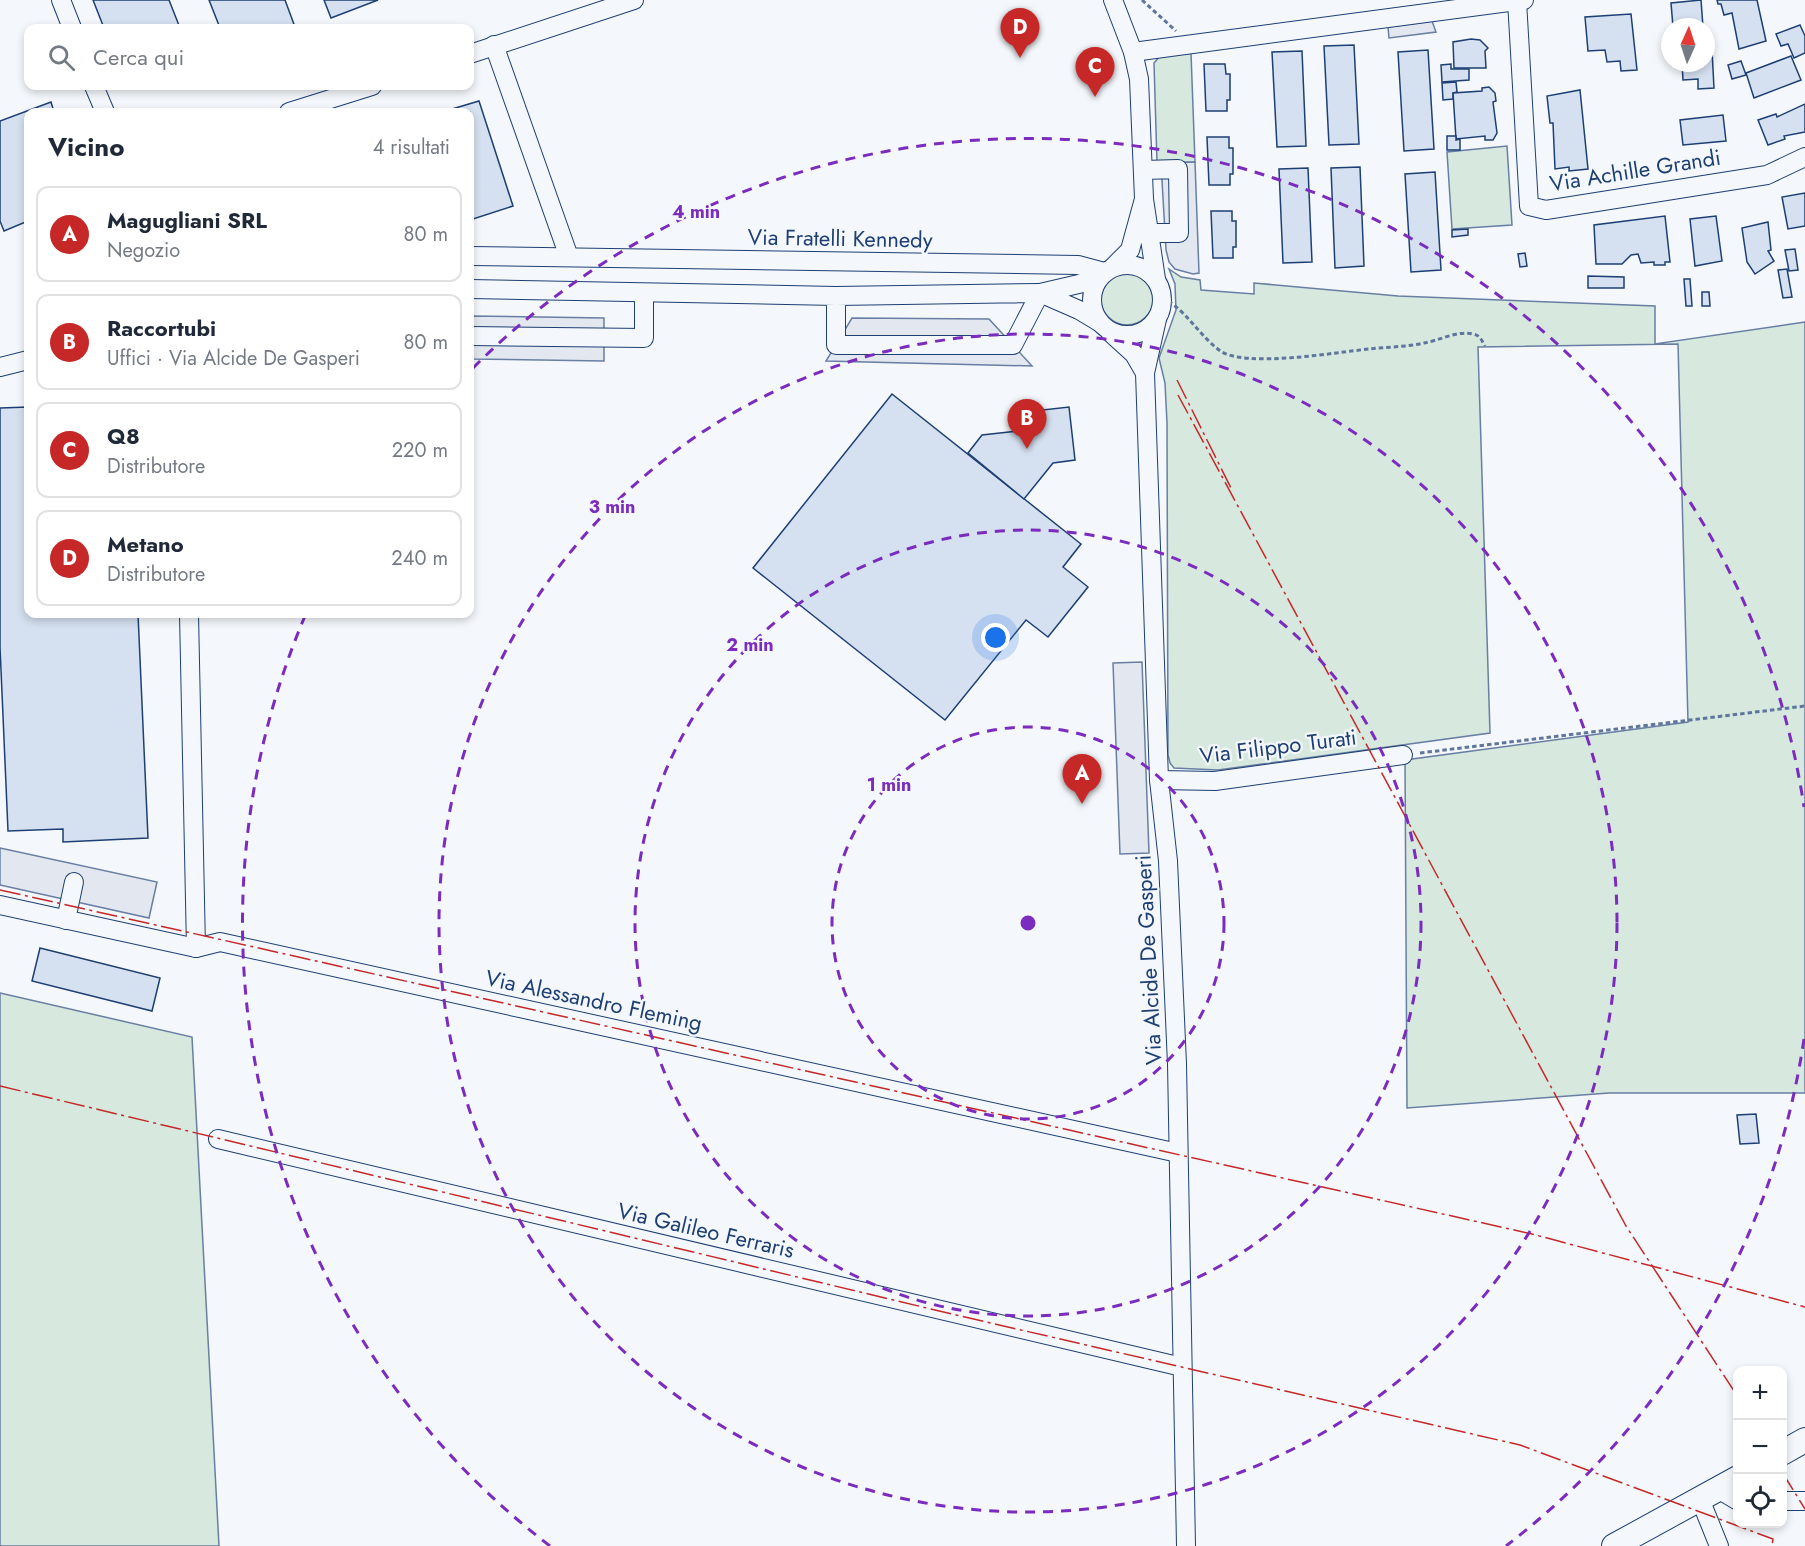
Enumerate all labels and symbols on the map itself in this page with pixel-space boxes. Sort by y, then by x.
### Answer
pin: D [1000,8,1040,58]
north arrow [1661,18,1715,72]
pin: C [1076,48,1114,97]
street label: Via Achille Grandi [1547,141,1723,199]
text: 4 min [672,199,720,225]
street label: Via Fratelli Kennedy [747,220,933,256]
pin: B [1008,400,1046,449]
text: 3 min [589,494,635,520]
your location [981,623,1010,652]
text: 2 min [726,632,774,658]
street label: Via Filippo Turati [1198,721,1358,771]
pin: A [1062,754,1102,804]
text: 1 min [867,772,911,798]
street label: Via Alcide De Gasperi [1127,854,1169,1066]
centre of rings [1018,913,1038,933]
street label: Via Alessandro Fleming [483,961,705,1039]
street label: Via Galileo Ferraris [615,1194,798,1266]

